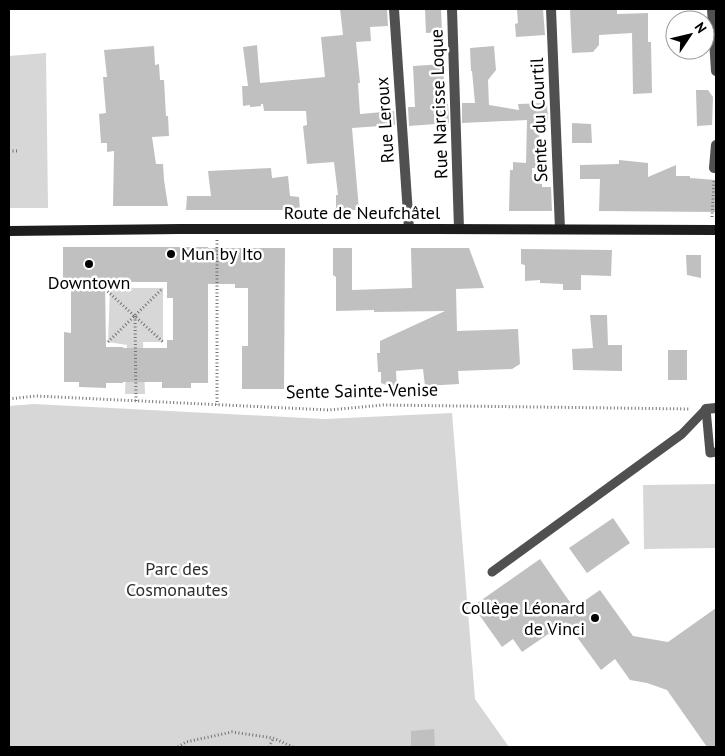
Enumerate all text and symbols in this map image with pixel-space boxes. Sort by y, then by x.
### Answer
north arrow [665,10,715,60]
text: N [691,19,711,36]
street label: Rue Narcisse Loque [424,29,453,179]
street label: Sente du Courtil [525,57,552,183]
street label: Rue Leroux [370,76,399,164]
street label: Route de Neufchâtel [284,201,441,224]
place label: Mun by Ito [181,242,262,265]
marker: Mun by Ito [165,248,177,260]
marker: Downtown [83,258,95,270]
place label: Downtown [48,271,130,294]
street label: Sente Sainte-Venise [286,378,438,403]
park label: Parc des Cosmonautes [126,557,228,601]
place label: Collège Léonard de Vinci [461,596,585,640]
marker: Collège Léonard de Vinci [589,612,601,624]

